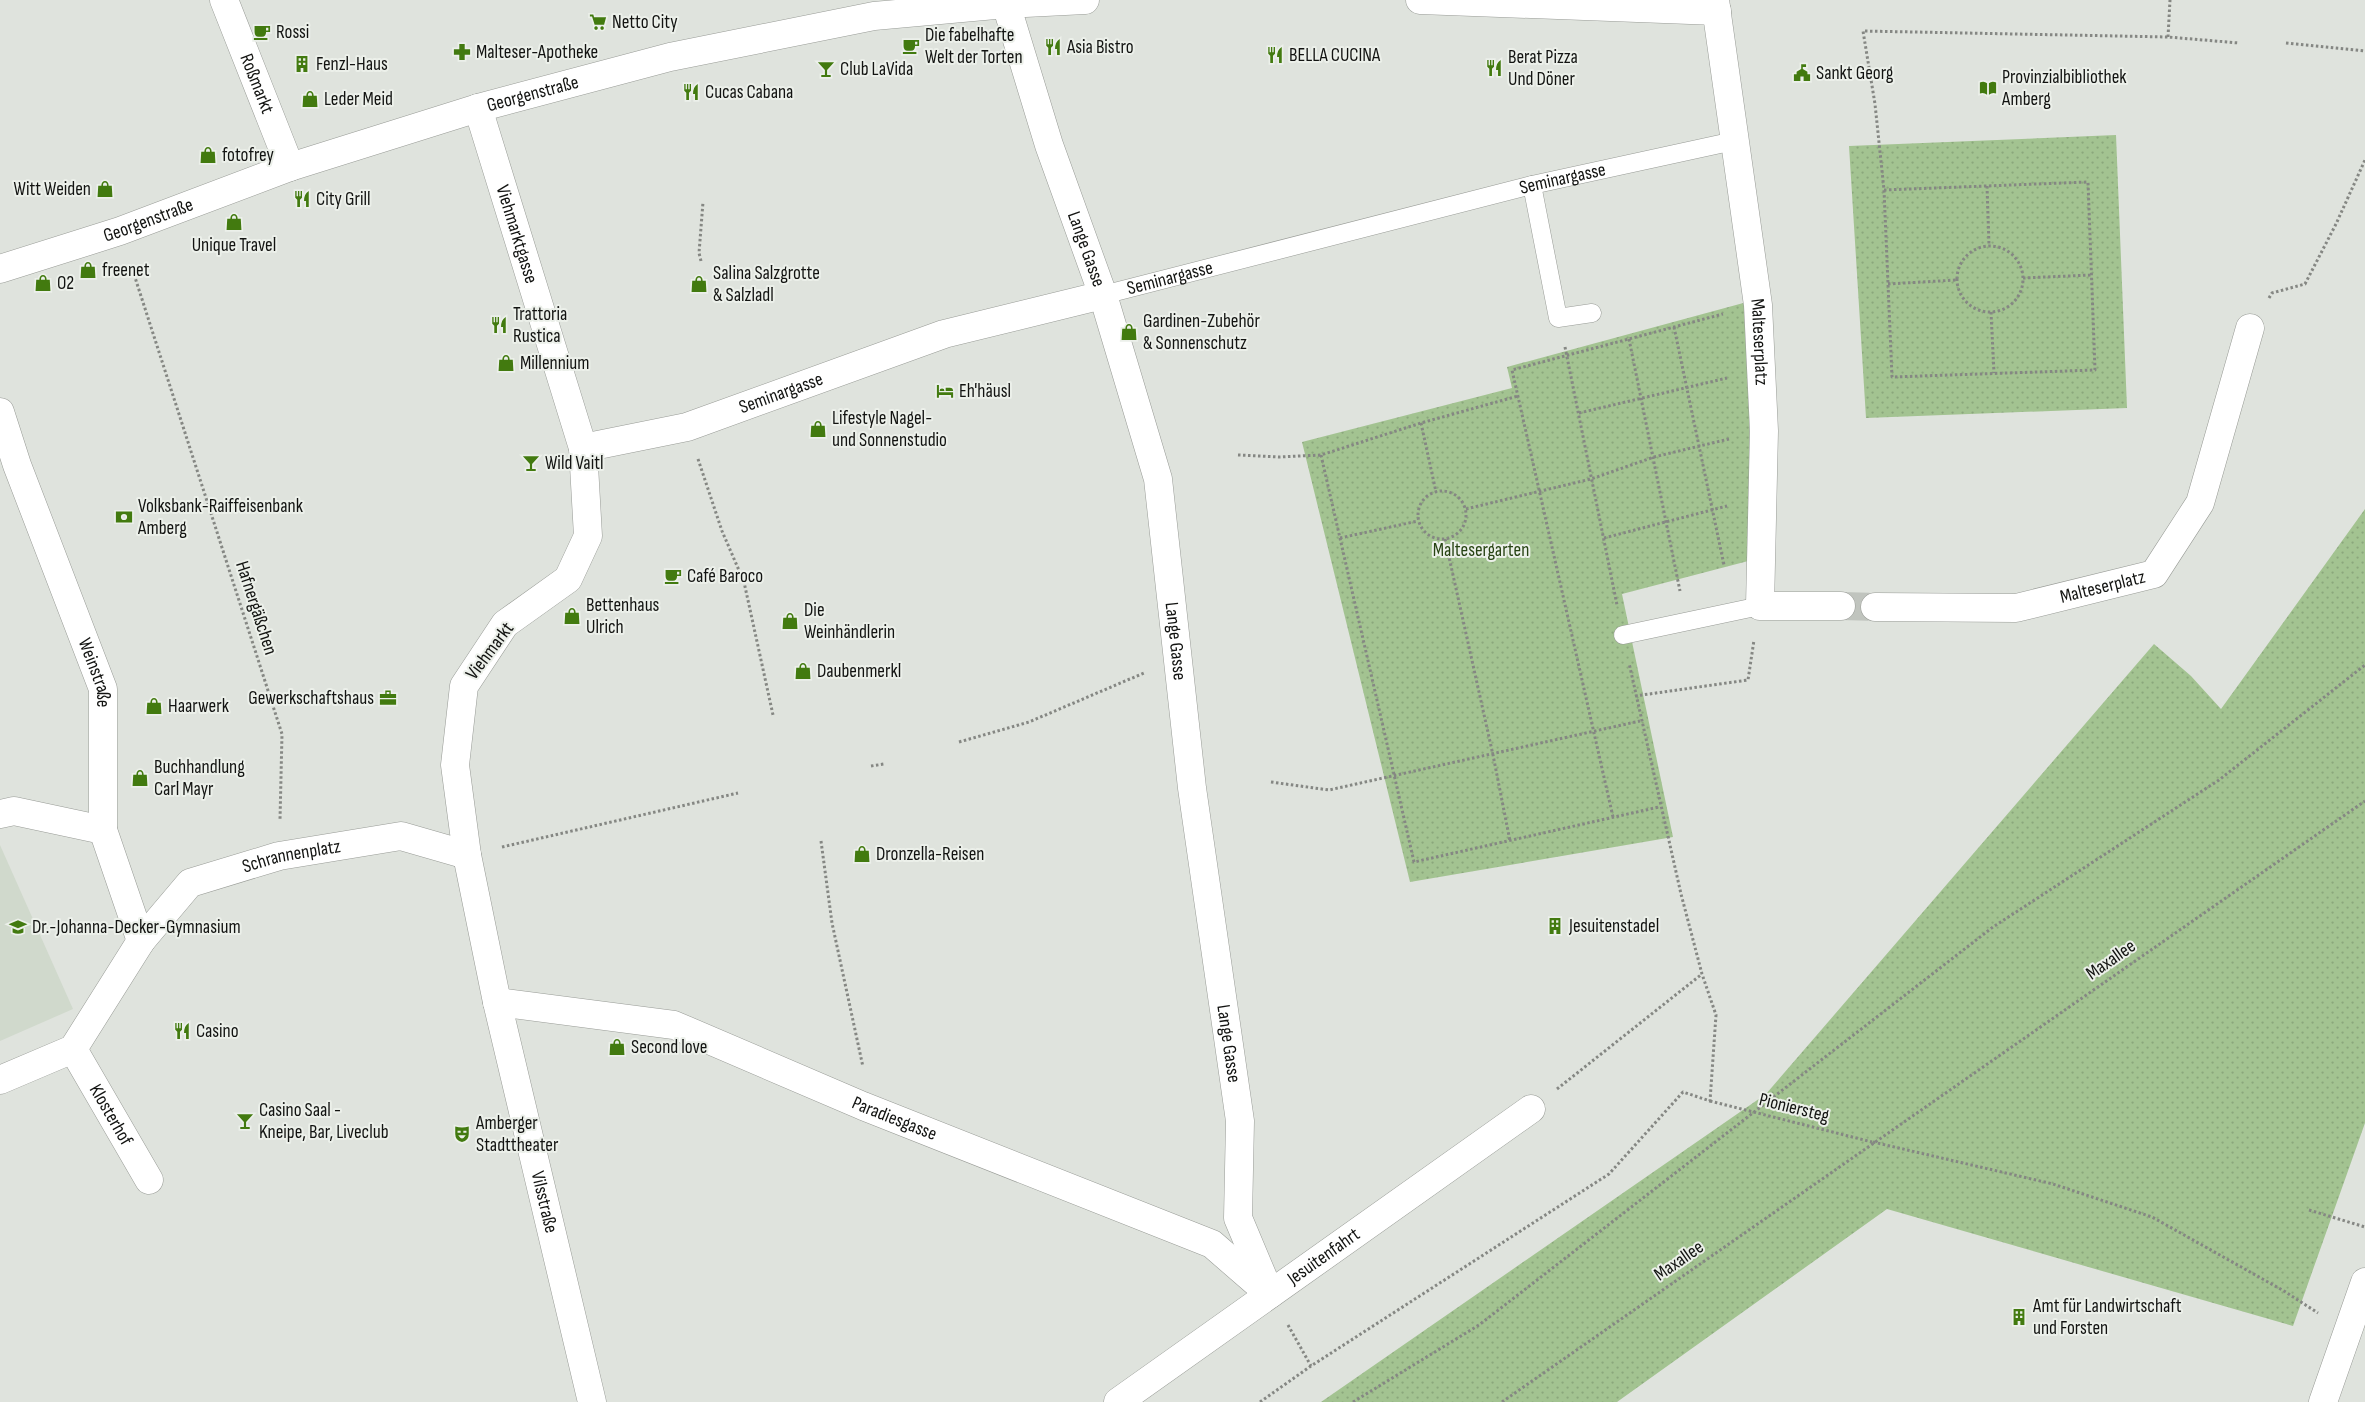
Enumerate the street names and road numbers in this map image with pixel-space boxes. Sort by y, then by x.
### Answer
street label: Roßmarkt [235,50,279,117]
street label: Georgenstraße [484,70,581,117]
street label: Seminargasse [1517,158,1608,199]
street label: Viehmarktgasse [491,182,543,286]
street label: Georgenstraße [100,193,196,247]
street label: Lange Gasse [1062,208,1111,290]
street label: Seminargasse [1124,256,1215,300]
street label: Malteserplatz [1746,297,1773,386]
street label: Seminargasse [736,367,826,419]
street label: Hafnergäßchen [230,558,282,658]
street label: Malteserplatz [2057,565,2148,608]
street label: Lange Gasse [1160,601,1192,681]
street label: Viehmarkt [461,618,519,684]
street label: Weinstraße [73,635,115,707]
street label: Schrannenplatz [239,835,342,878]
street label: Maxallee [2082,935,2140,985]
street label: Lange Gasse [1212,1003,1246,1084]
street label: Klosterhof [84,1080,138,1150]
street label: Pioniersteg [1756,1088,1832,1128]
street label: Paradiesgasse [849,1091,940,1146]
street label: Vilsstraße [526,1169,563,1235]
street label: Jesuitenfahrt [1282,1223,1364,1290]
street label: Maxallee [1650,1236,1708,1286]

